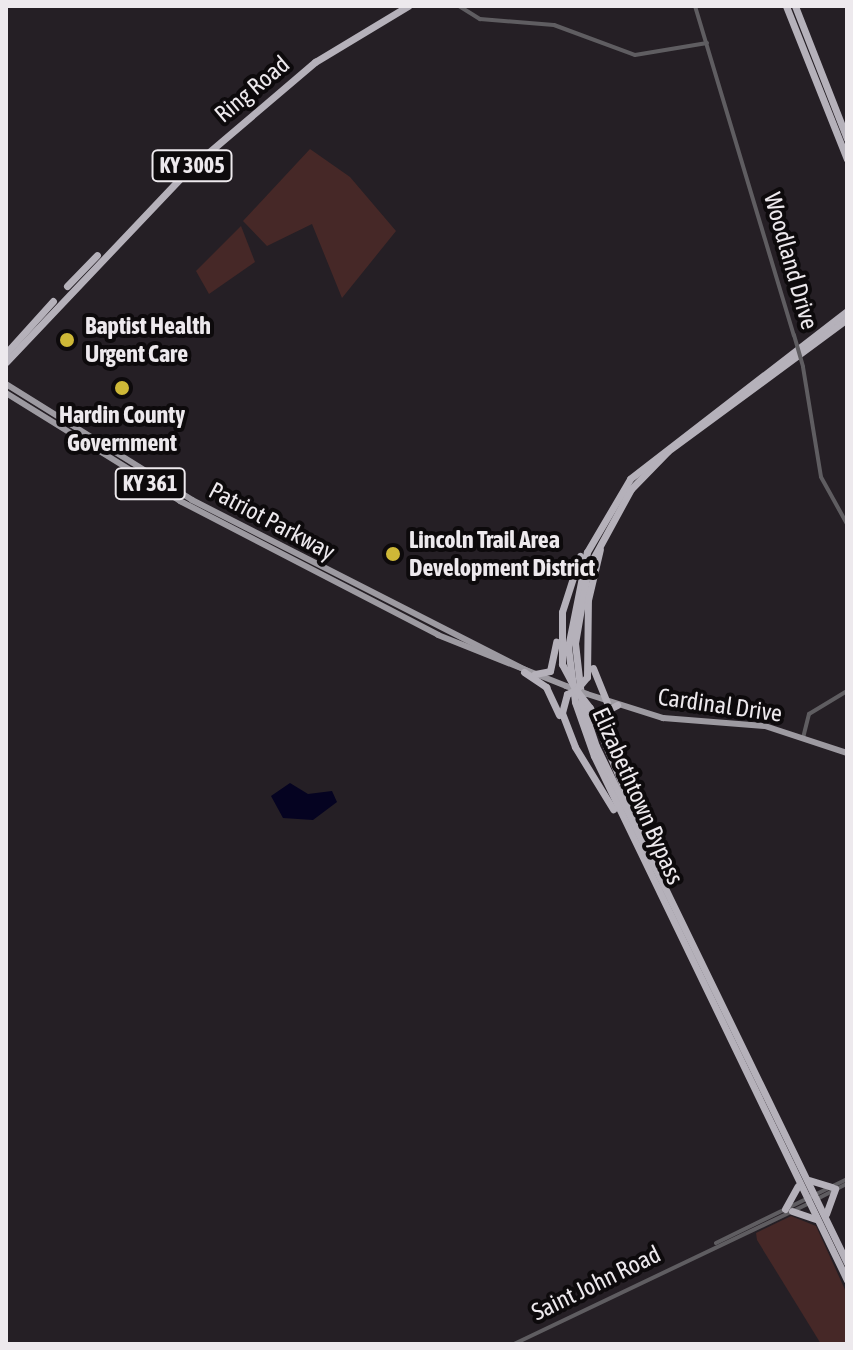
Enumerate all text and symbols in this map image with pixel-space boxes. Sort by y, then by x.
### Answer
street label: Ring Road [209,49,295,129]
road number: KY 3005 [150,148,234,184]
street label: Woodland Drive [758,189,824,333]
place label: Baptist Health Urgent Care [85,312,211,368]
marker: Baptist Health Urgent Care [56,329,78,351]
marker: Hardin County Government [113,379,131,397]
place label: Hardin County Government [59,401,185,457]
road number: KY 361 [114,466,186,502]
street label: Patriot Parkway [204,476,340,566]
place label: Lincoln Trail Area Development District [409,526,595,582]
marker: Lincoln Trail Area Development District [384,545,402,563]
street label: Cardinal Drive [656,682,784,728]
street label: Elizabethtown Bypass [586,703,690,889]
street label: Saint John Road [527,1239,665,1327]

